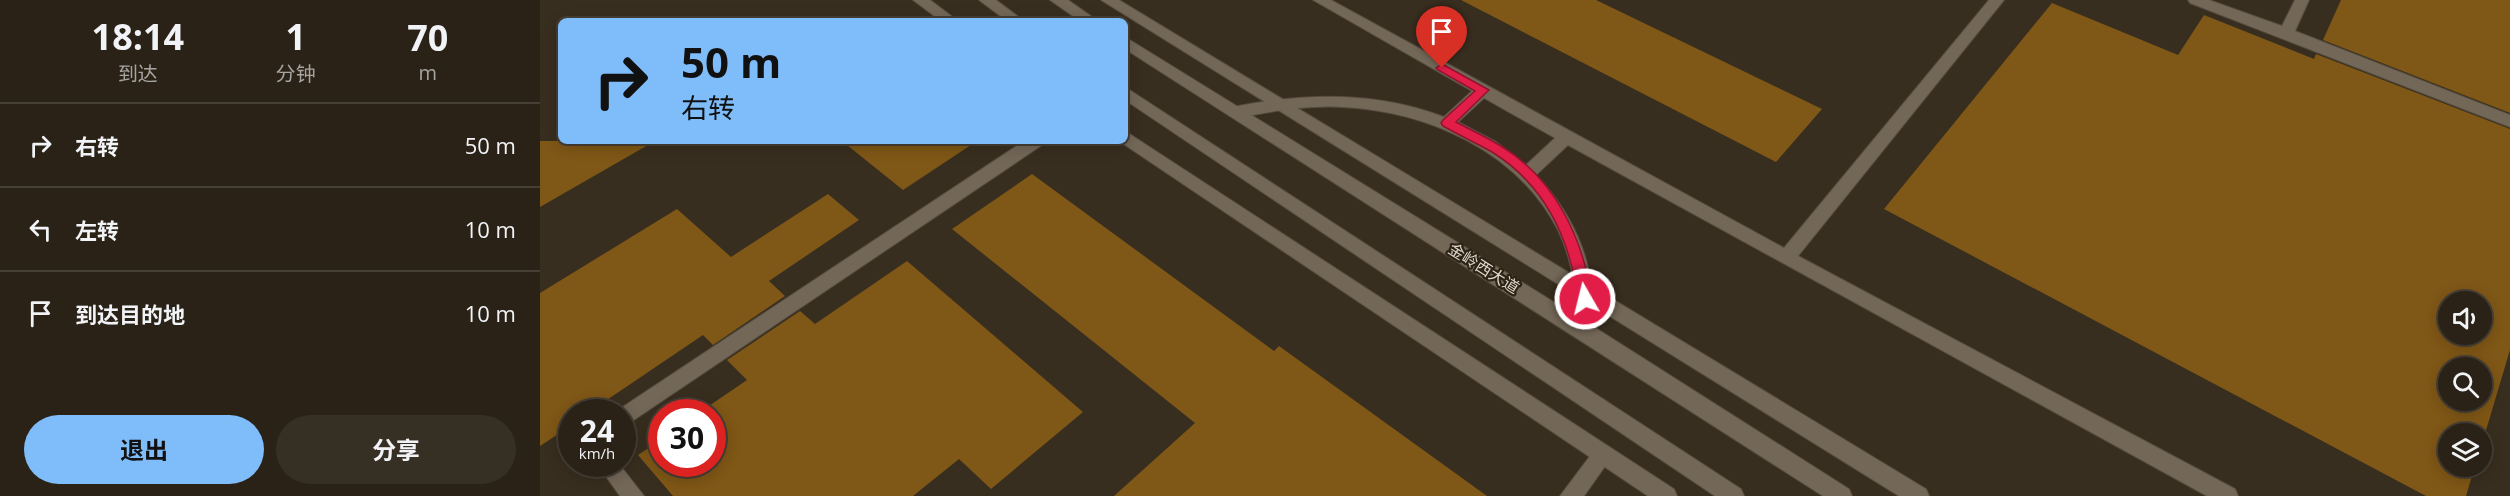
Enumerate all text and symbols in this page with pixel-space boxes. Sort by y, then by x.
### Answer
pin [1416,6,1467,68]
text: 18:14 [92,12,184,61]
text: 1 [285,12,306,61]
text: 70 [407,13,448,62]
icon: arrive [1425,15,1458,48]
text: 50 m [681,33,781,90]
icon: right [582,42,660,120]
text: m [419,59,437,86]
text: 到达 [118,60,158,87]
text: 分钟 [276,60,316,87]
text: 右转 [681,89,735,126]
icon: right [24,129,57,162]
text: 50 m [465,130,516,160]
text: 右转 [75,131,119,161]
icon: left [24,213,57,246]
text: 10 m [465,214,516,244]
text: 左转 [75,215,119,245]
street label: 金岭西大道 [1444,237,1524,299]
position arrow [1553,267,1617,331]
map controls [2438,291,2492,477]
button: sound [2438,291,2492,345]
icon: arrive [24,297,57,330]
text: 10 m [465,298,516,328]
text: 到达目的地 [75,299,185,329]
button: search [2438,357,2492,411]
speed limit sign: 30 [648,399,726,477]
text: 24 [580,410,614,451]
button: 退出 [24,415,264,484]
button: 分享 [276,415,516,484]
button: layers [2438,423,2492,477]
text: km/h [579,443,615,463]

